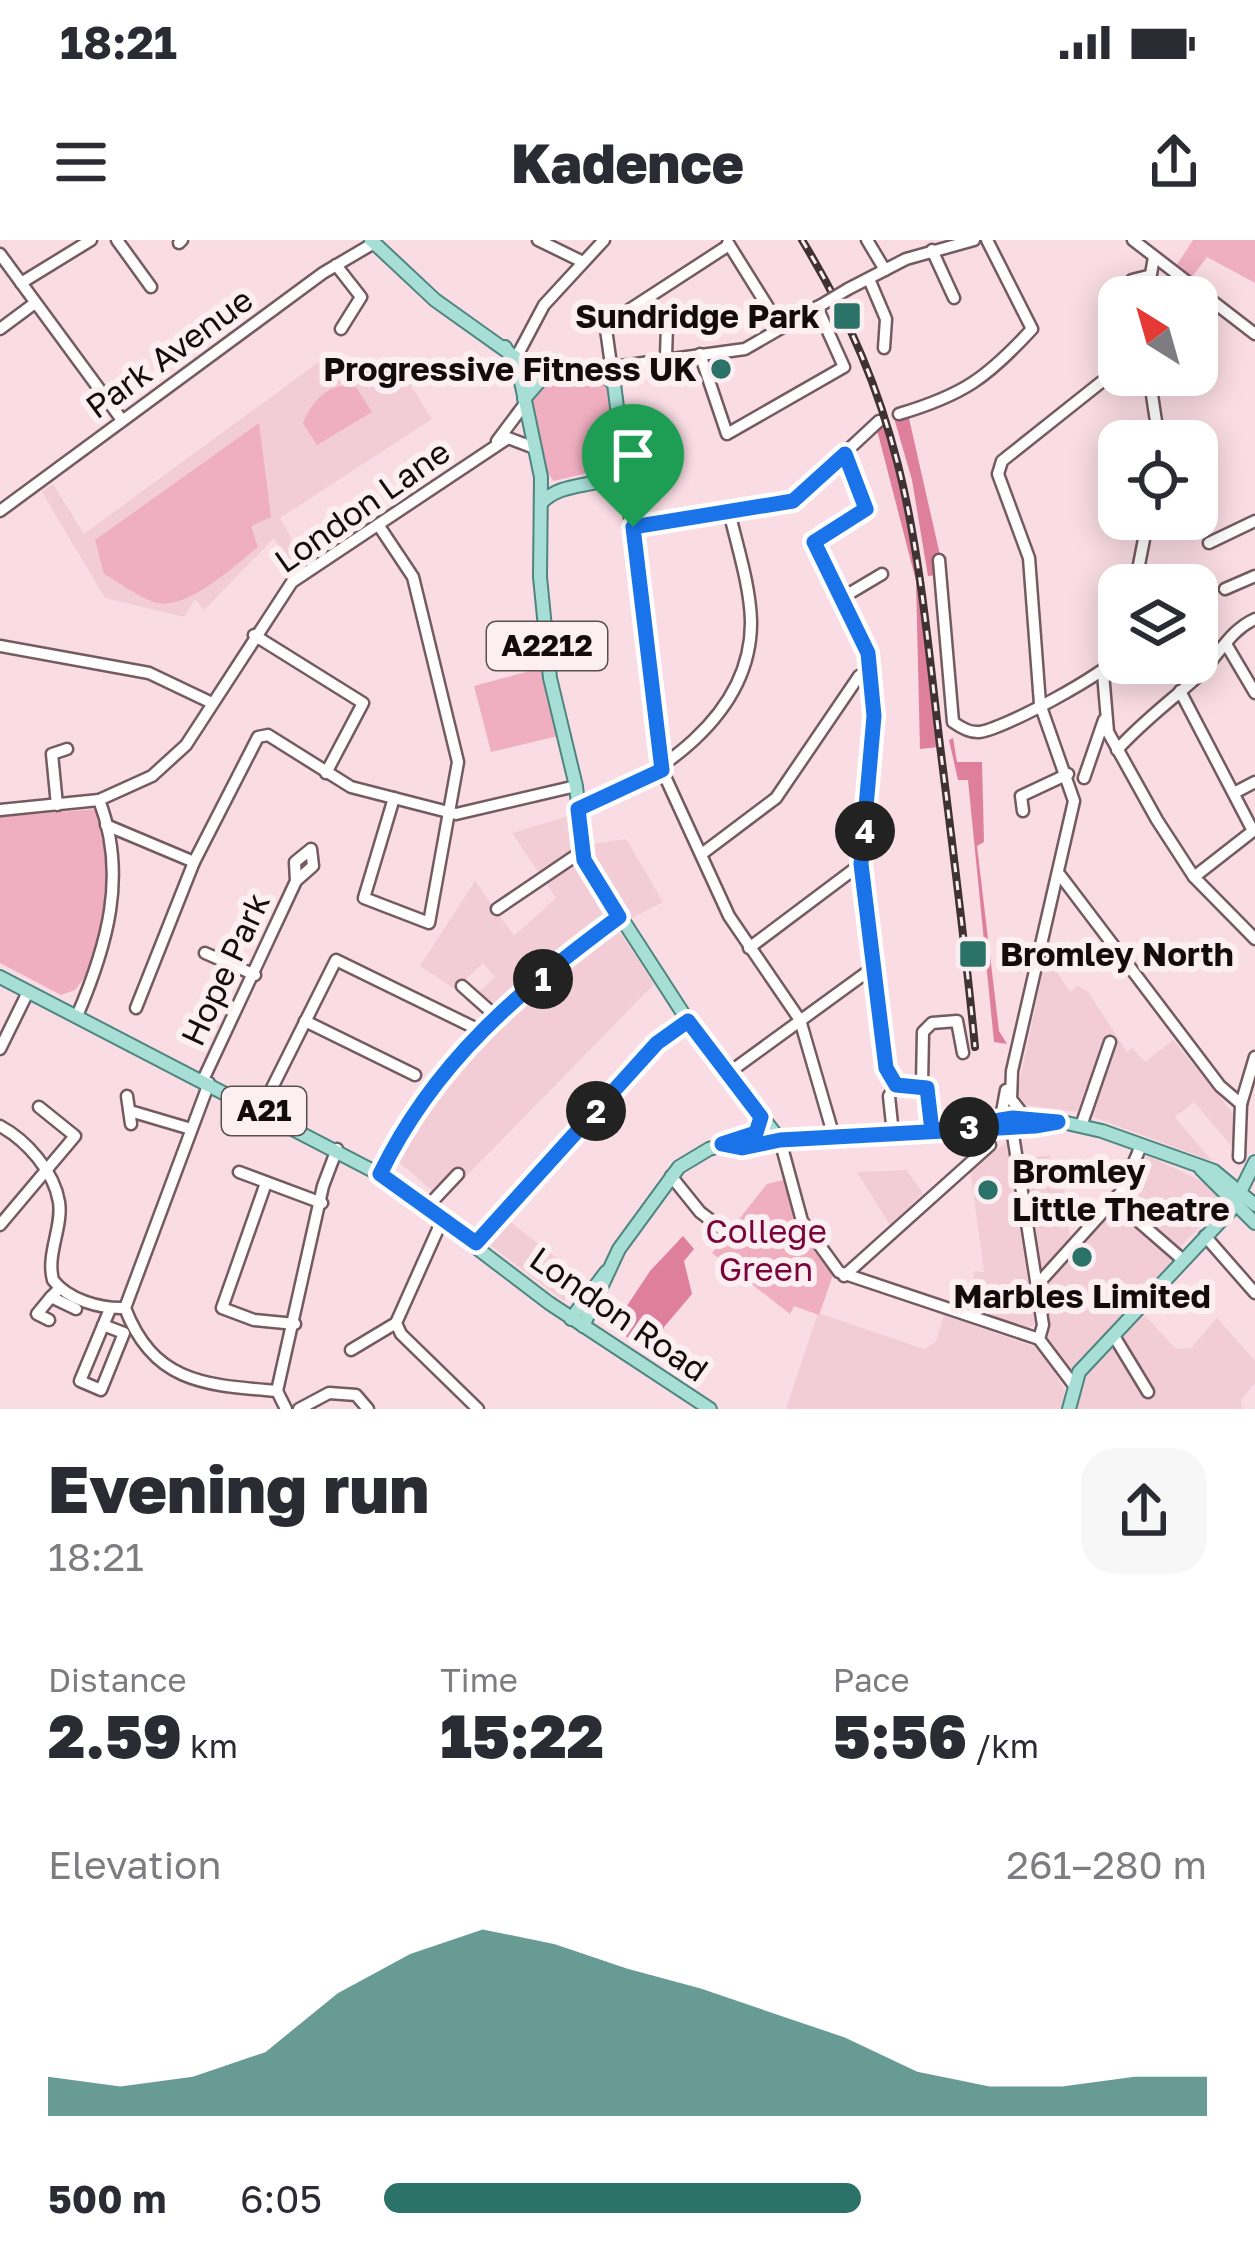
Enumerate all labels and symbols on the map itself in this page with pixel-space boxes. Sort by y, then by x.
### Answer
north arrow [1098,276,1218,396]
street label: Park Avenue [78,279,260,426]
place label: Sundridge Park [575,296,820,335]
marker: Sundridge Park [831,300,863,332]
place label: Progressive Fitness UK [323,349,697,388]
marker: Progressive Fitness UK [708,356,734,382]
pin [582,404,684,527]
street label: London Lane [267,431,457,580]
road number: A2212 [487,622,607,670]
pin: 4 [835,801,895,861]
street label: Hope Park [172,886,277,1051]
place label: Bromley North [1000,934,1234,973]
marker: Bromley North [957,938,989,970]
pin: 1 [513,949,573,1009]
pin: 2 [566,1081,626,1141]
road number: A21 [222,1087,306,1135]
pin: 3 [939,1097,999,1157]
place label: Bromley Little Theatre [1012,1151,1230,1228]
marker: Bromley Little Theatre [975,1177,1001,1203]
park label: College Green [705,1211,827,1288]
street label: London Road [523,1238,716,1389]
marker: Marbles Limited [1069,1244,1095,1270]
place label: Marbles Limited [953,1276,1211,1315]

